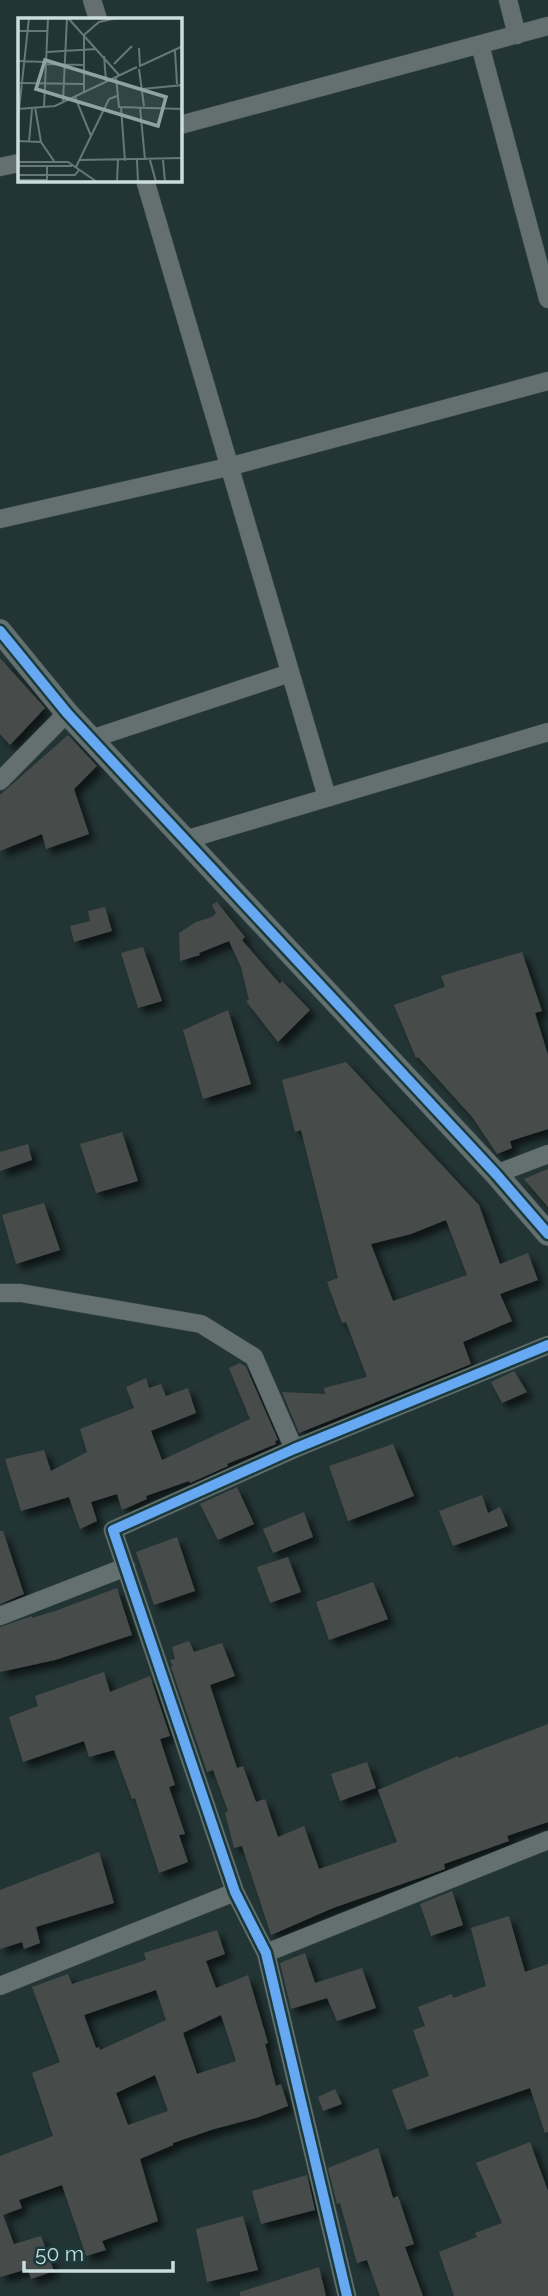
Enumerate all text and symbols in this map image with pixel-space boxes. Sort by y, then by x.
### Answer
inset map [18,18,182,182]
scale bar [24,2230,173,2274]
text: 50 m [35,2241,84,2266]

